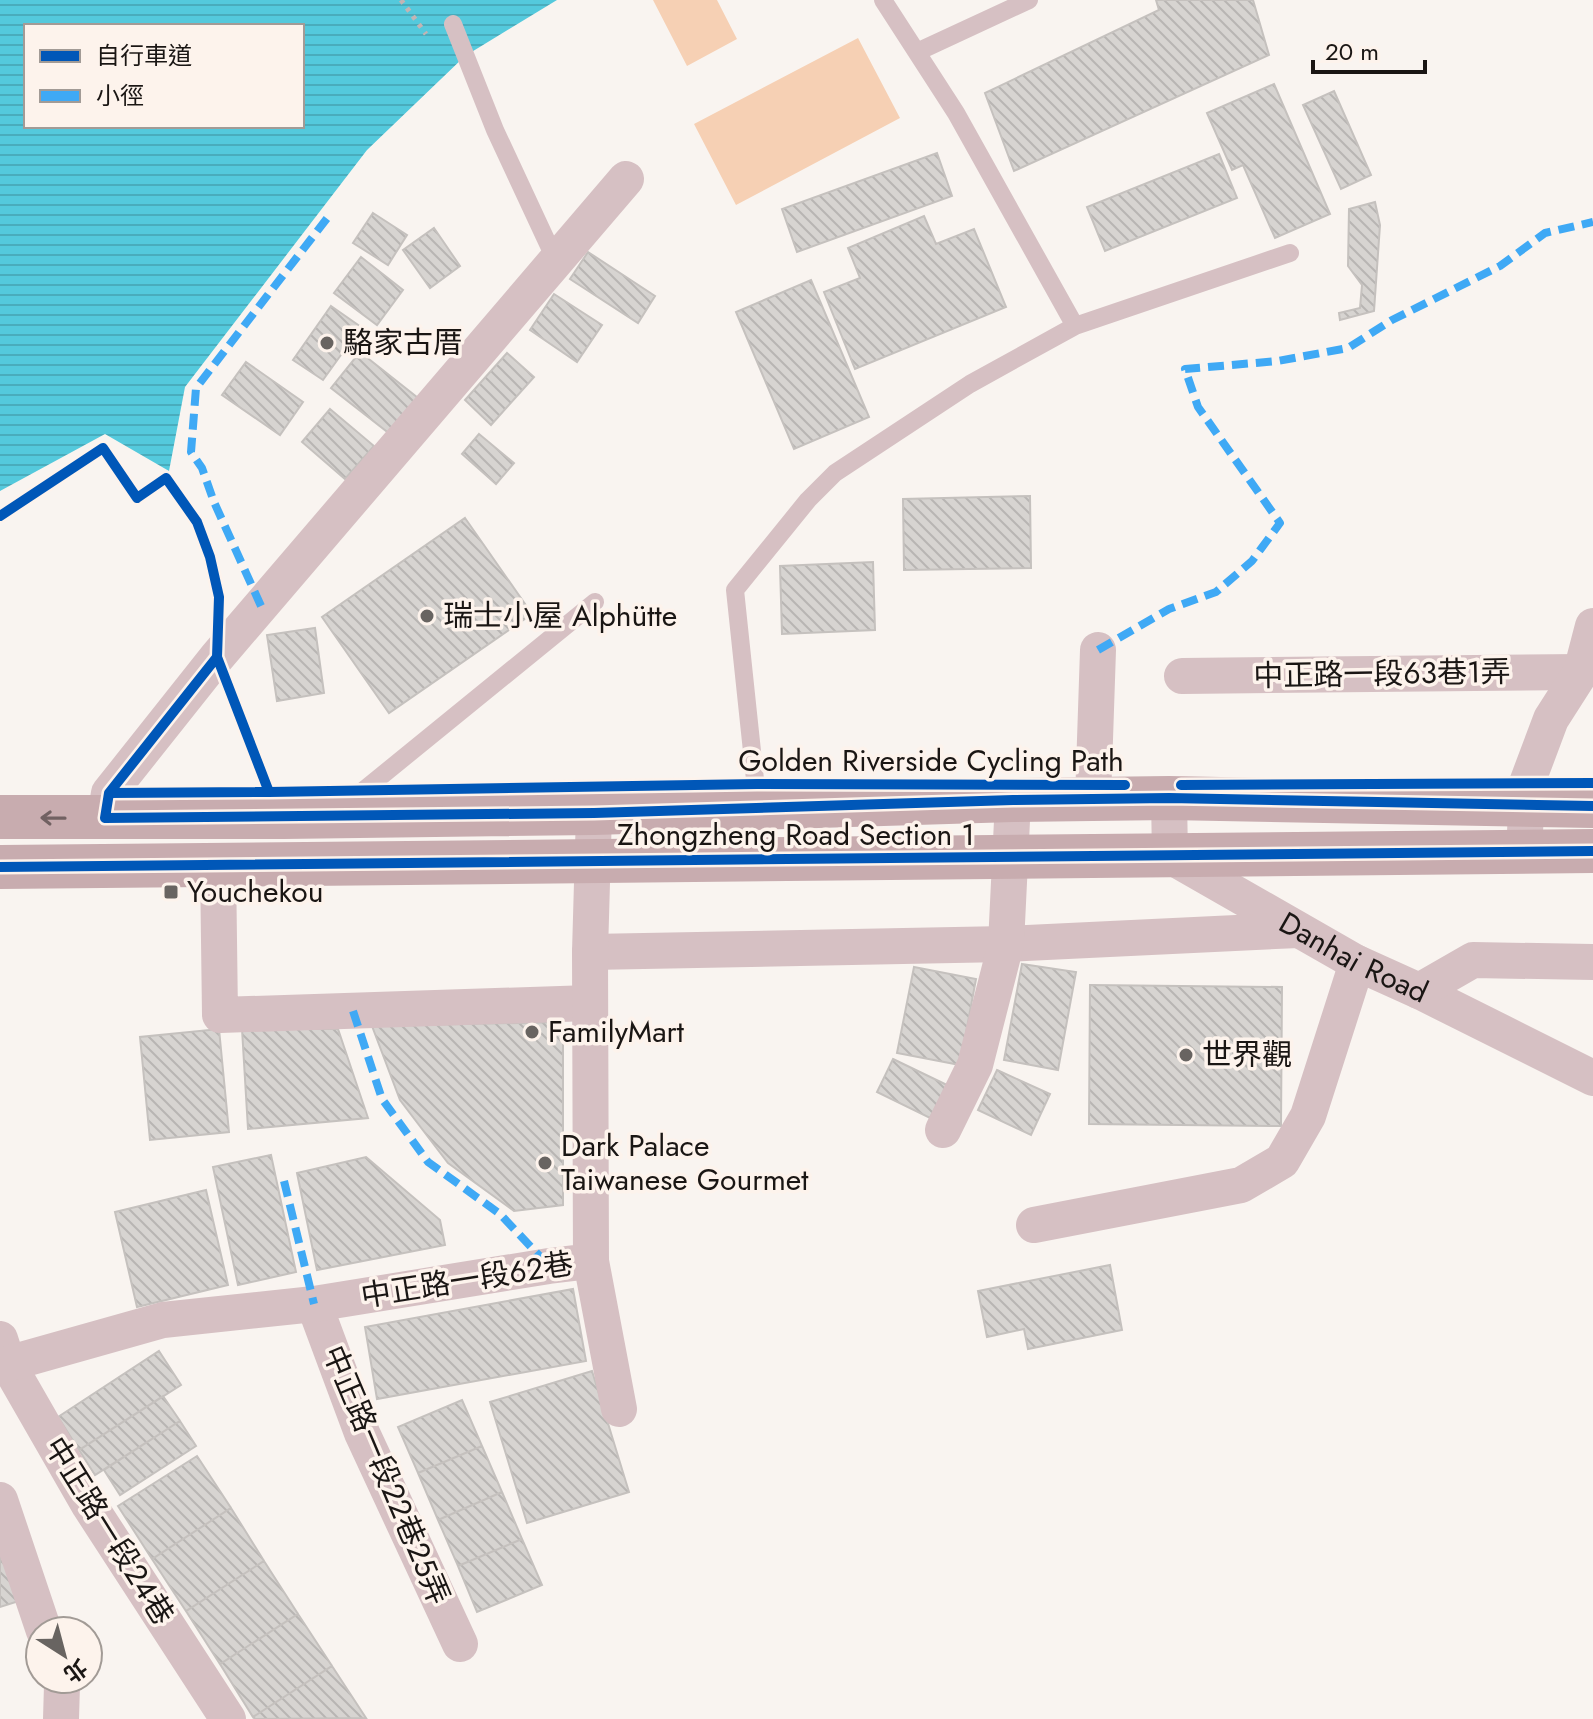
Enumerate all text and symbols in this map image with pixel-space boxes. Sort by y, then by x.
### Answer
legend [24,24,304,128]
scale bar [1313,24,1425,74]
text: 20 m [1325,34,1379,69]
text: 自行車道 [96,38,192,73]
text: 小徑 [96,78,144,113]
place label: 駱家古厝 [343,321,463,364]
marker: 駱家古厝 [318,334,336,352]
place label: 瑞士小屋 Alphütte [443,594,677,637]
marker: 瑞士小屋 Alphütte [418,607,436,625]
street label: 中正路一段63巷1弄 [1253,650,1511,697]
street label: Golden Riverside Cycling Path [738,739,1124,782]
one-way arrow [40,810,66,826]
street label: Zhongzheng Road Section 1 [617,813,975,856]
place label: Youchekou [187,870,323,913]
marker: Youchekou [162,883,180,901]
street label: Danhai Road [1271,901,1435,1013]
place label: FamilyMart [548,1010,685,1053]
marker: FamilyMart [523,1023,541,1041]
place label: 世界觀 [1202,1033,1292,1076]
marker: 世界觀 [1177,1046,1195,1064]
place label: Dark Palace Taiwanese Gourmet [561,1124,809,1201]
marker: Dark Palace Taiwanese Gourmet [536,1154,554,1172]
street label: 中正路一段62巷 [358,1242,576,1318]
street label: 中正路一段22巷25弄 [312,1338,461,1611]
street label: 中正路一段24巷 [34,1428,185,1633]
north arrow [24,1615,104,1695]
text: 北 [57,1652,94,1691]

